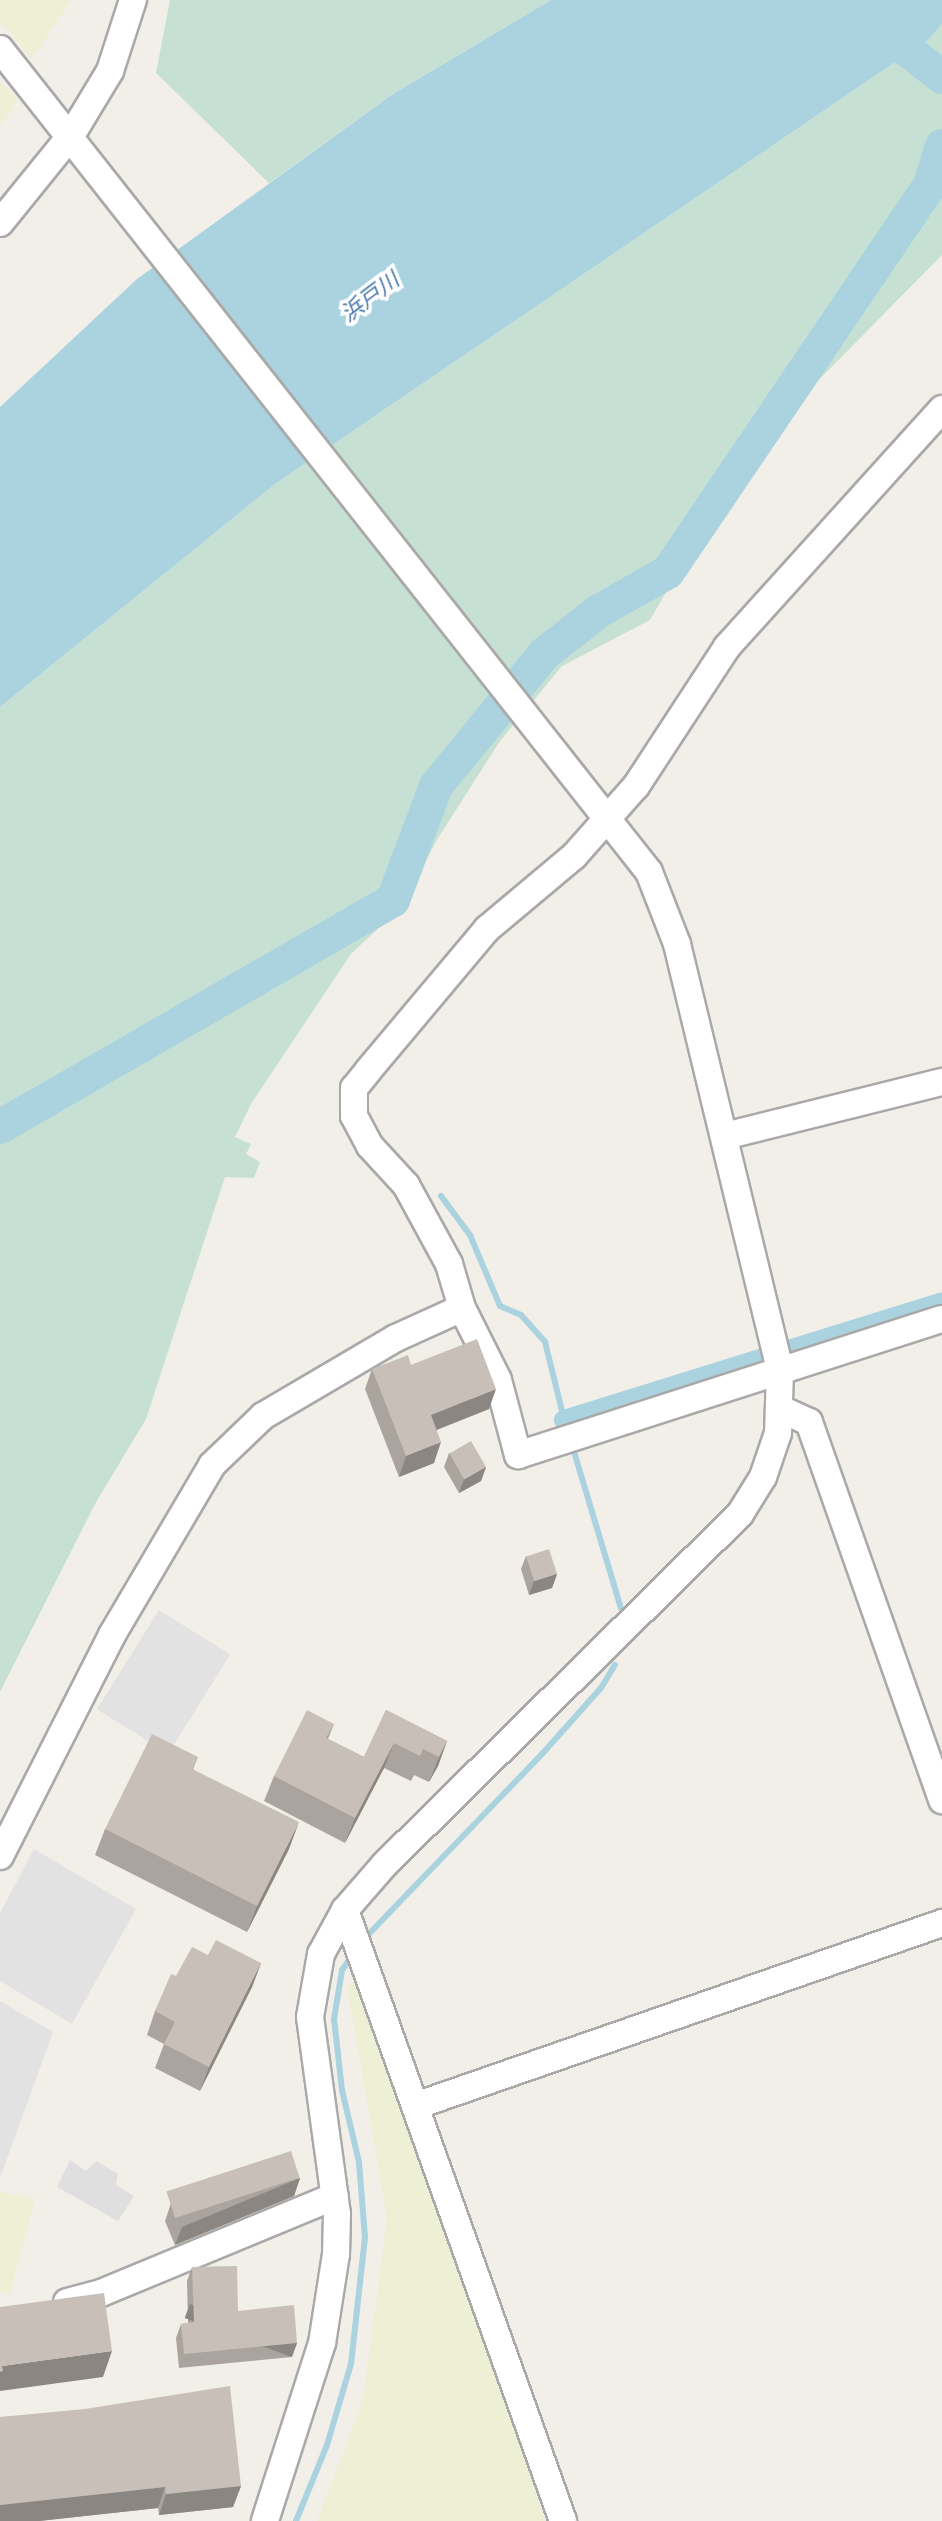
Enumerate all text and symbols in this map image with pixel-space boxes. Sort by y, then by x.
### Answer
water label: 浜戸川 [336,267,404,327]

